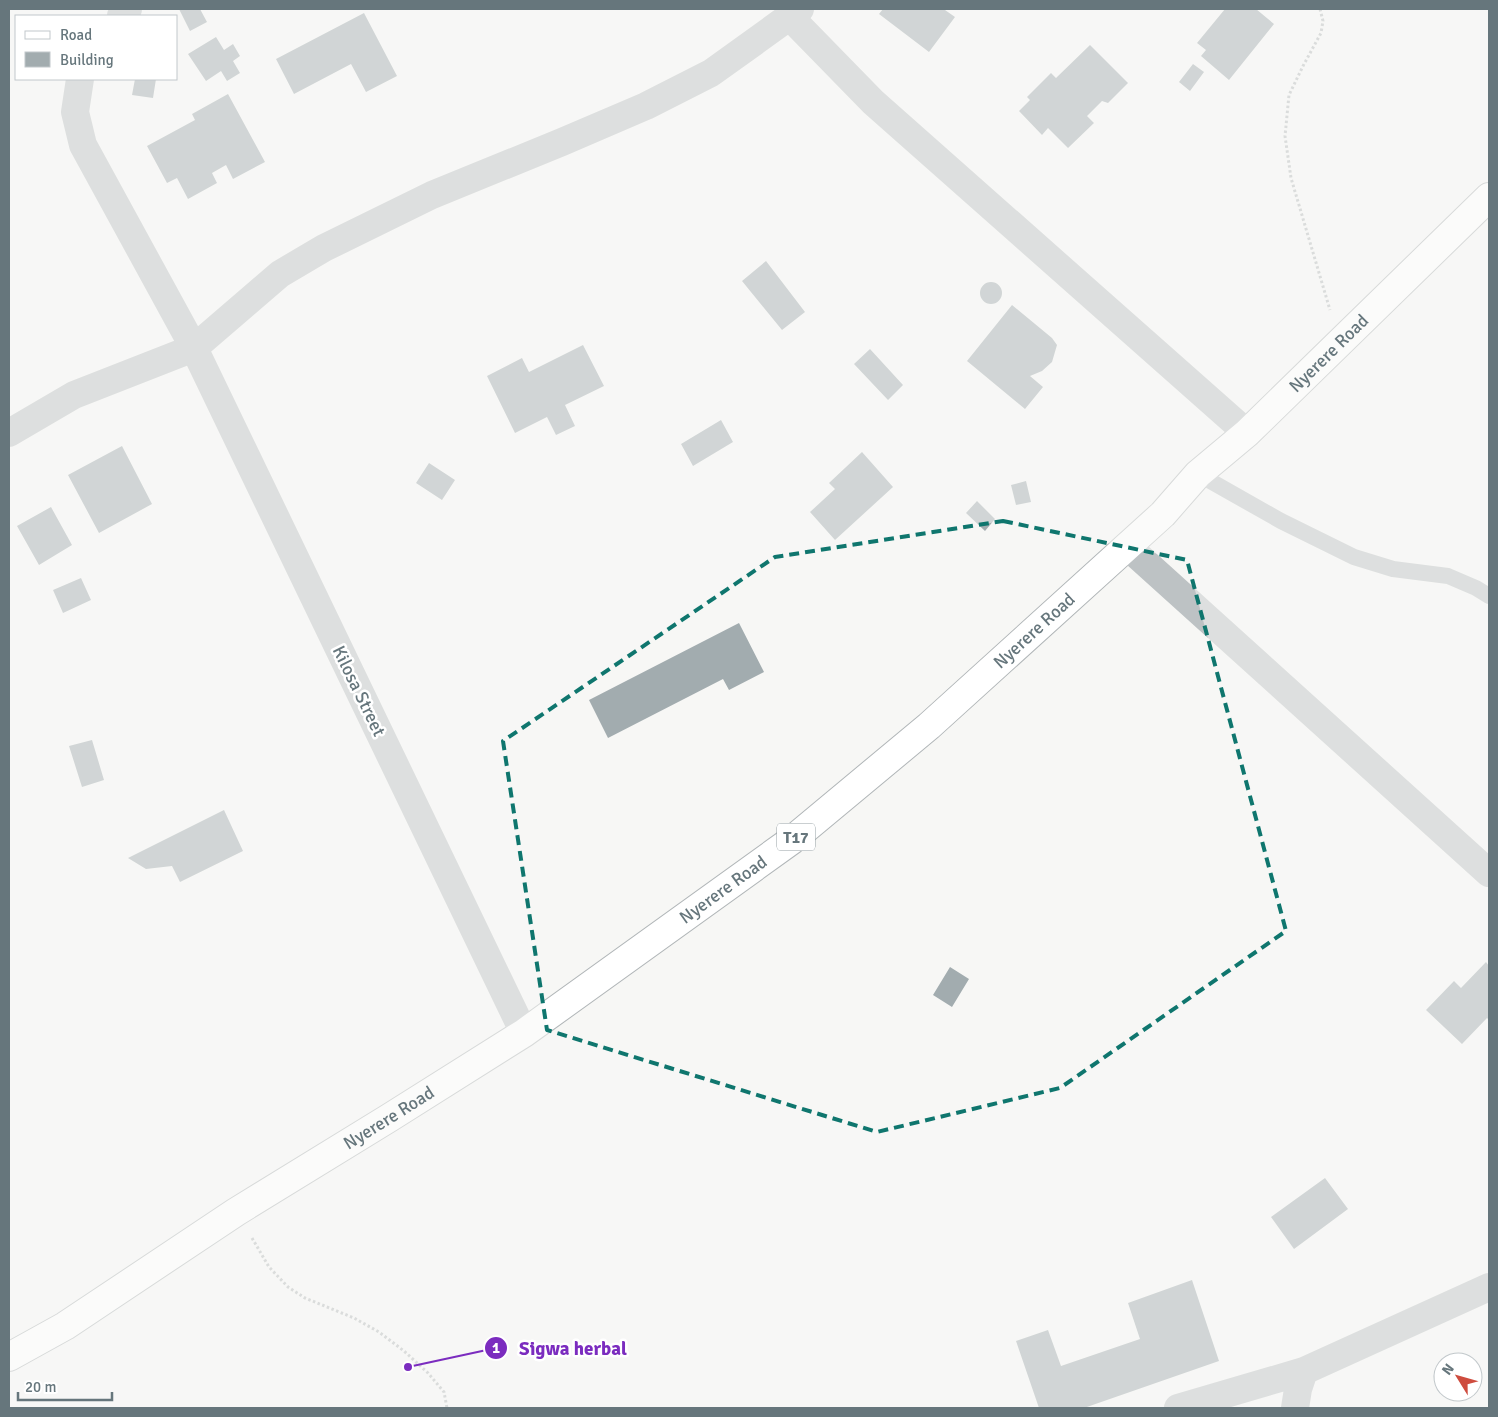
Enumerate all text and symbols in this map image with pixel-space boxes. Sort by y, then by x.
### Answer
legend [15,15,178,80]
text: Road [60,26,92,44]
text: Building [60,51,114,69]
street label: Nyerere Road [1284,310,1373,397]
street label: Nyerere Road [989,588,1080,673]
street label: Kilosa Street [328,642,390,740]
road number: T17 [777,824,815,850]
street label: Nyerere Road [675,851,771,929]
street label: Nyerere Road [339,1081,438,1154]
callout: Sigwa herbal [484,1331,637,1365]
text: Sigwa herbal [519,1337,627,1361]
text: 1 [492,1339,500,1357]
north arrow [1433,1352,1483,1402]
text: N [1438,1360,1458,1378]
scale bar [18,1370,111,1402]
text: 20 m [25,1378,56,1396]

